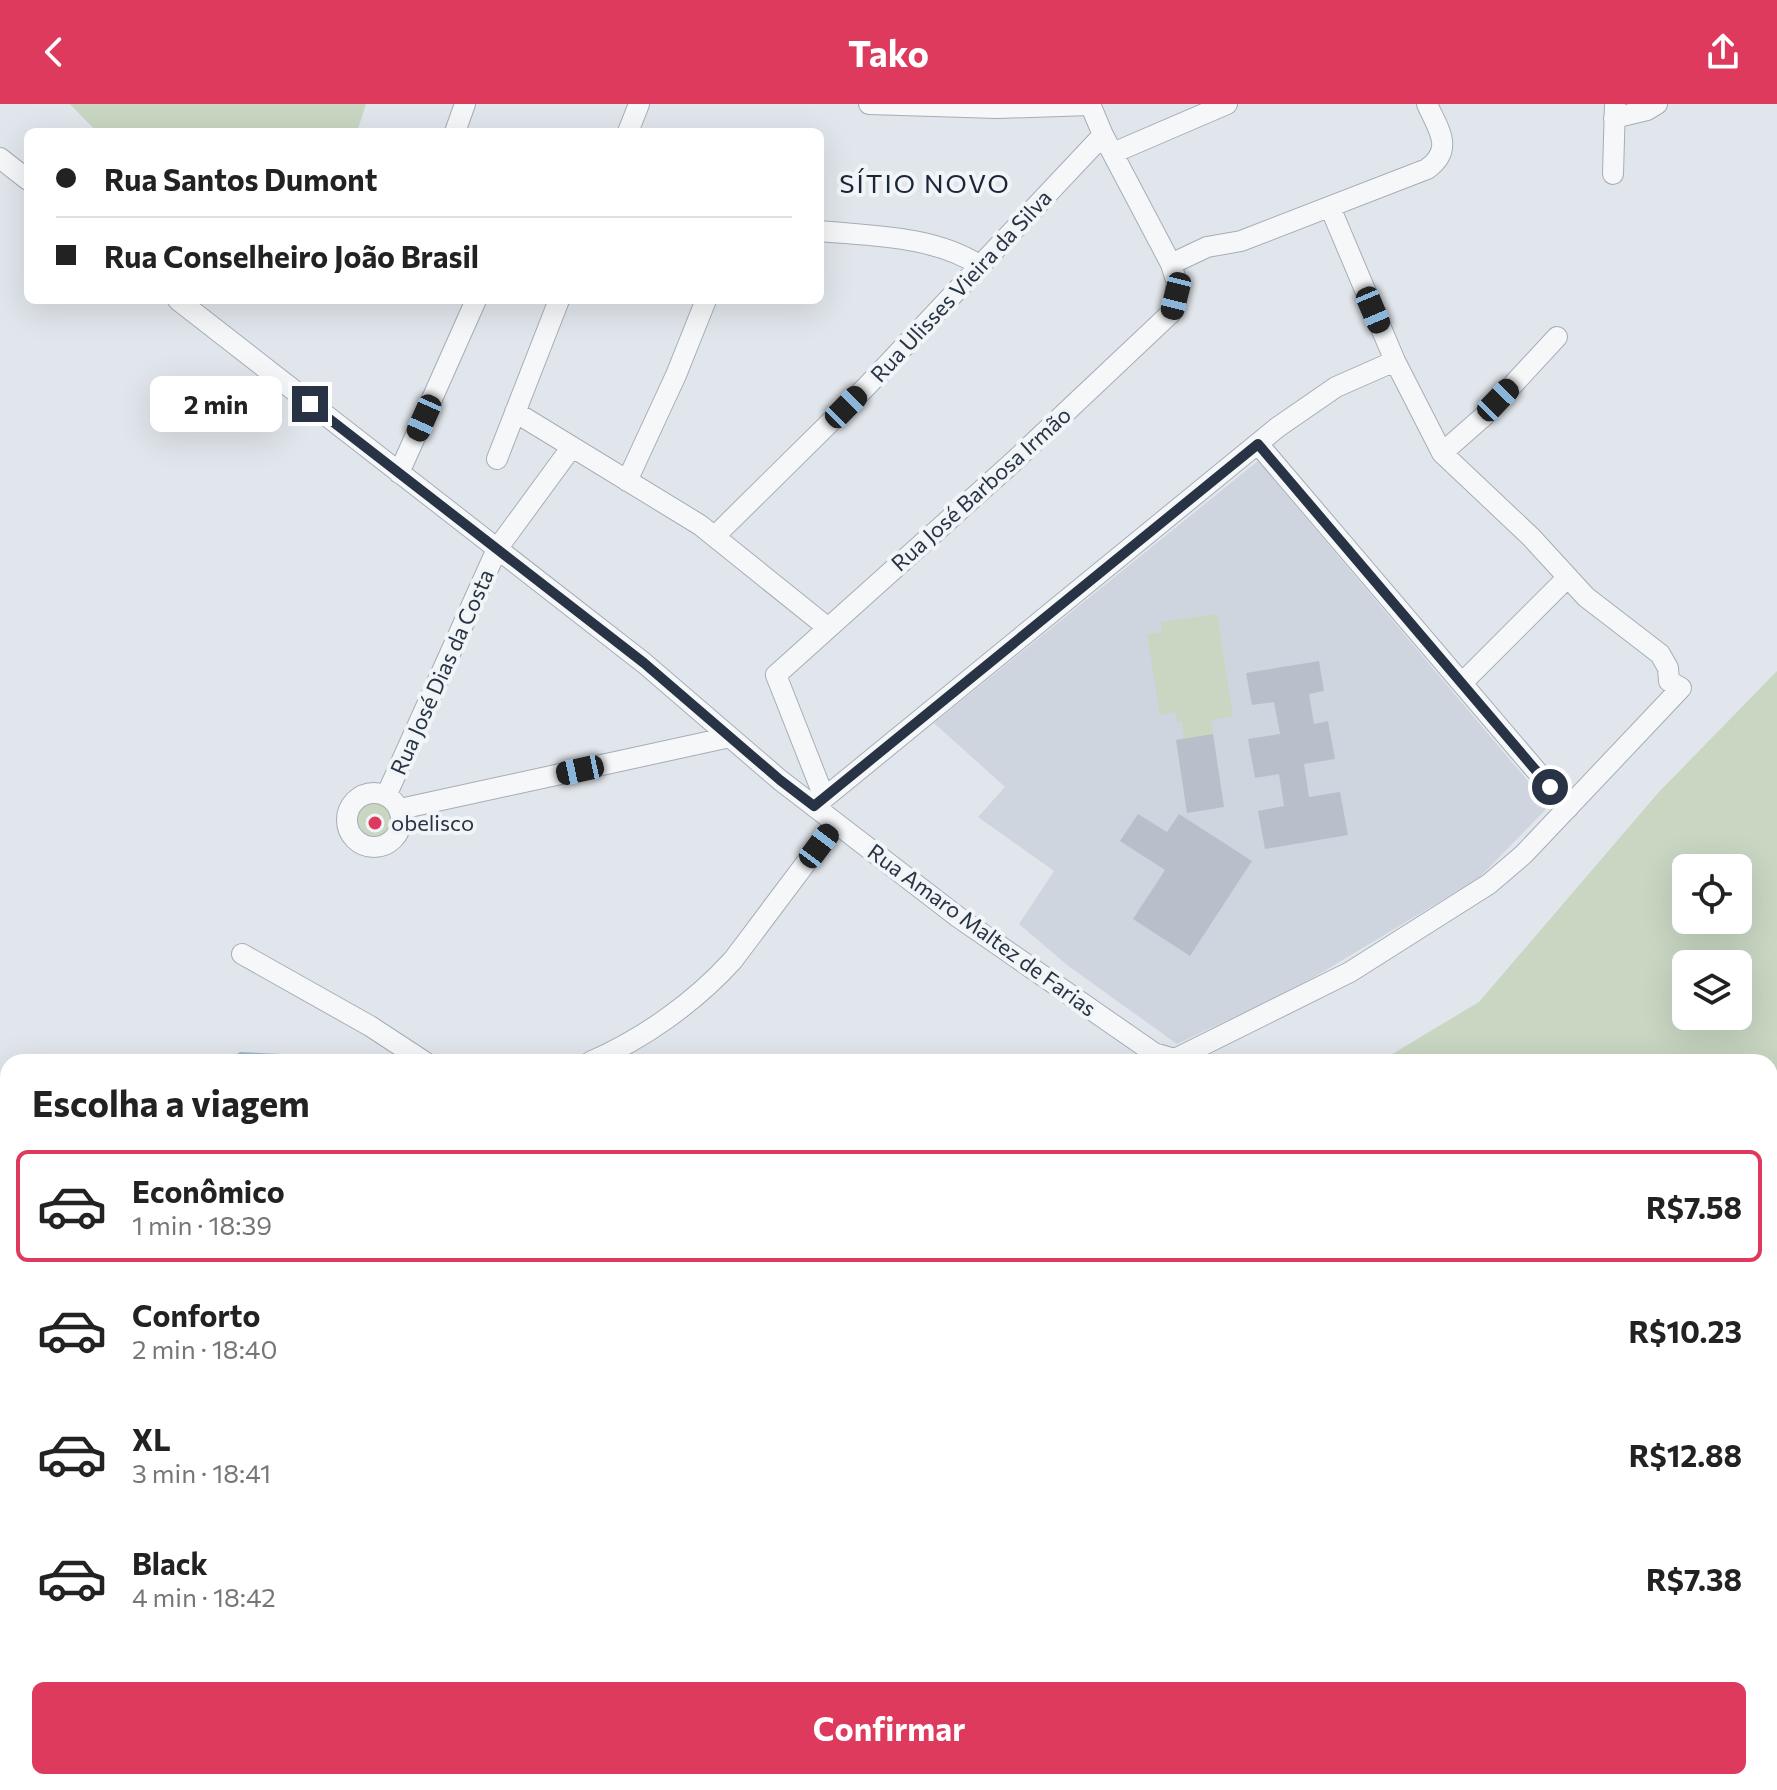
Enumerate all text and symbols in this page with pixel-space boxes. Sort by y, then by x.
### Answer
icon: back [32,30,76,74]
text: Tako [848,30,929,74]
icon: share [1701,30,1745,74]
text: Rua Santos Dumont [104,160,377,197]
district label: SÍTIO NOVO [839,167,1011,198]
street label: Rua Ulisses Vieira da Silva [864,184,1057,387]
text: Rua Conselheiro João Brasil [104,237,479,274]
car [1159,270,1193,322]
car [1353,283,1393,337]
car [1473,374,1523,426]
callout: 2 min [150,376,282,432]
car [821,382,871,432]
route end [292,386,328,422]
text: 2 min [184,388,248,419]
car [403,391,445,445]
street label: Rua José Barbosa Irmão [885,401,1076,576]
street label: Rua José Dias da Costa [384,565,499,779]
car [554,753,606,787]
route start [1532,769,1568,805]
place label: obelisco [391,809,474,836]
marker: obelisco [366,814,384,832]
car [795,820,843,872]
street label: Rua Amaro Maltez de Farias [863,838,1102,1022]
map controls [1672,854,1752,1030]
button: locate [1672,854,1752,934]
button: layers [1672,950,1752,1030]
text: Escolha a viagem [32,1080,310,1124]
icon: car [36,1170,108,1242]
text: Econômico [132,1172,285,1209]
text: R$7.58 [1646,1188,1742,1225]
text: 1 min · 18:39 [132,1209,272,1240]
icon: car [36,1294,108,1366]
text: Conforto [132,1296,260,1333]
text: R$10.23 [1628,1312,1742,1349]
text: 2 min · 18:40 [132,1333,277,1364]
icon: car [36,1418,108,1490]
text: XL [132,1420,171,1457]
text: R$12.88 [1629,1436,1742,1473]
text: 3 min · 18:41 [132,1457,271,1488]
icon: car [36,1542,108,1614]
text: Black [132,1544,208,1581]
text: R$7.38 [1646,1560,1742,1597]
text: 4 min · 18:42 [132,1581,276,1612]
button: Confirmar [32,1682,1746,1774]

